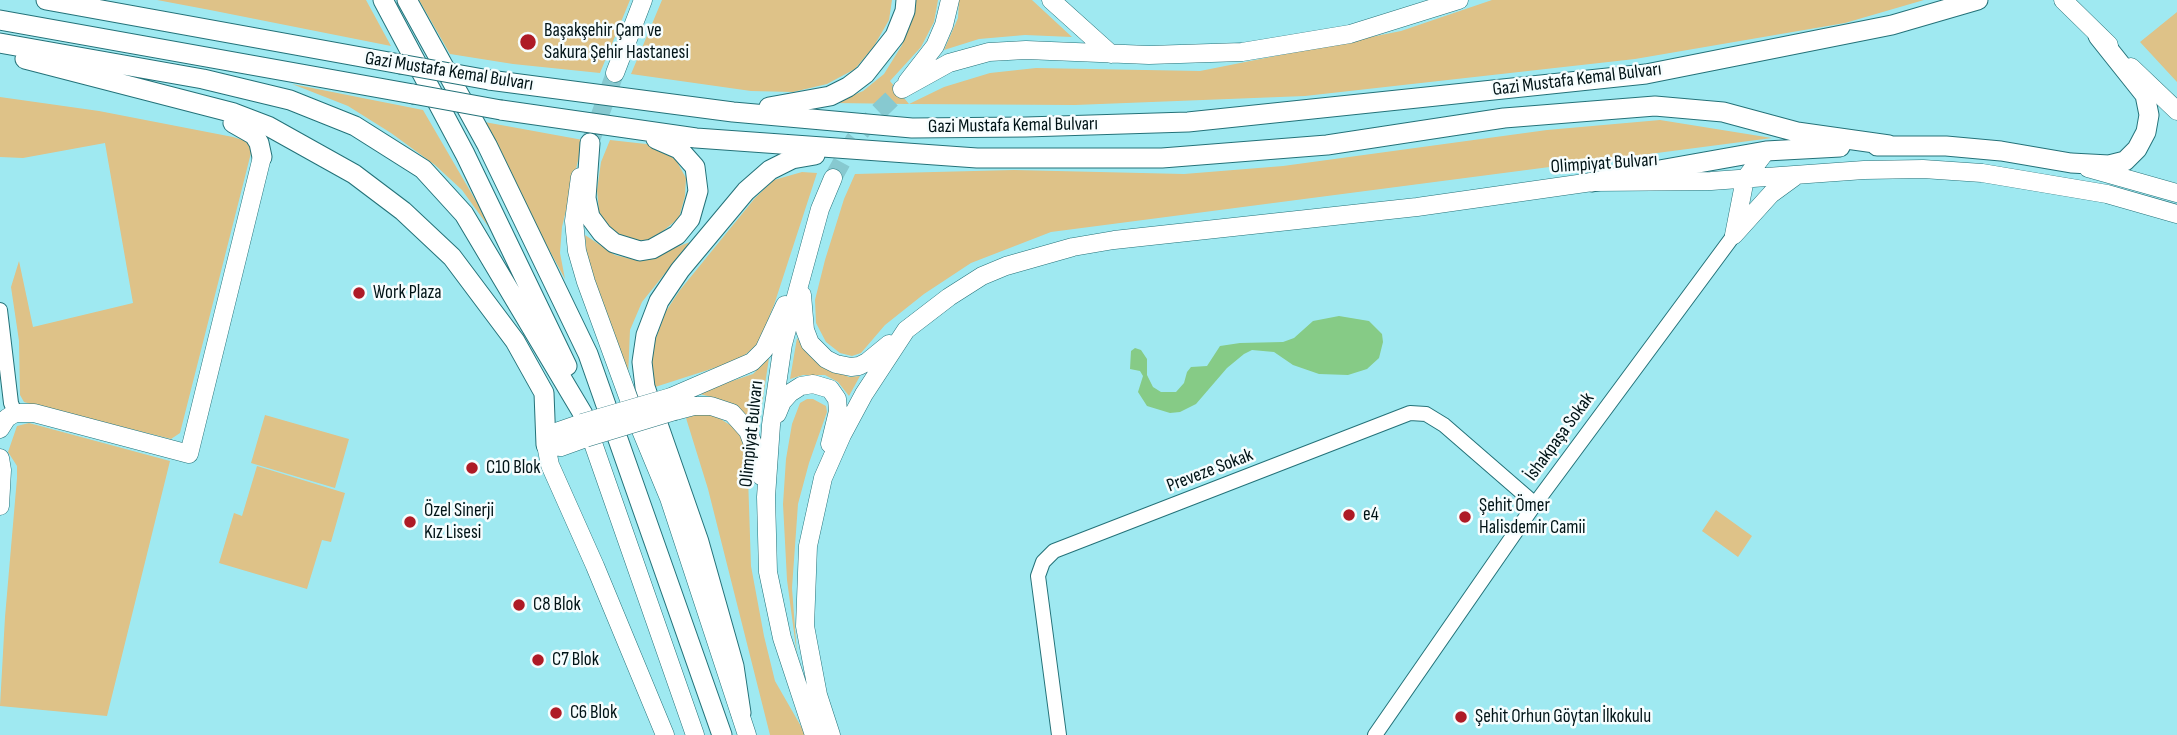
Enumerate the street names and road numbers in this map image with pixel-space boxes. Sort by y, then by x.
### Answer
street label: Gazi Mustafa Kemal Bulvarı [363,47,535,97]
street label: Gazi Mustafa Kemal Bulvarı [1491,58,1663,102]
street label: Gazi Mustafa Kemal Bulvarı [928,113,1098,139]
street label: Olimpiyat Bulvarı [1550,149,1658,179]
street label: Olimpiyat Bulvarı [735,380,769,488]
street label: İshakpaşa Sokak [1520,388,1600,486]
street label: Preveze Sokak [1164,444,1256,498]

